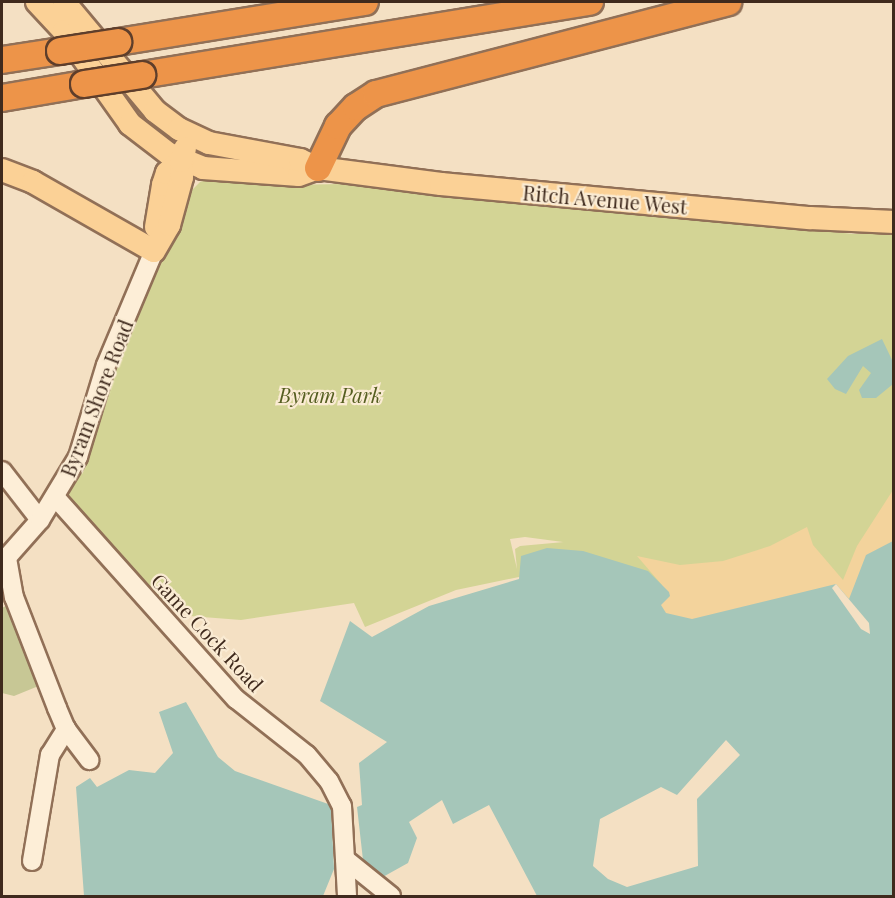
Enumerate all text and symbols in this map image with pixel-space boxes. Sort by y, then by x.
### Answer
street label: Ritch Avenue West [521,180,689,218]
street label: Byram Shore Road [55,316,137,480]
park label: Byram Park [279,382,381,406]
street label: Game Cock Road [147,568,269,696]

